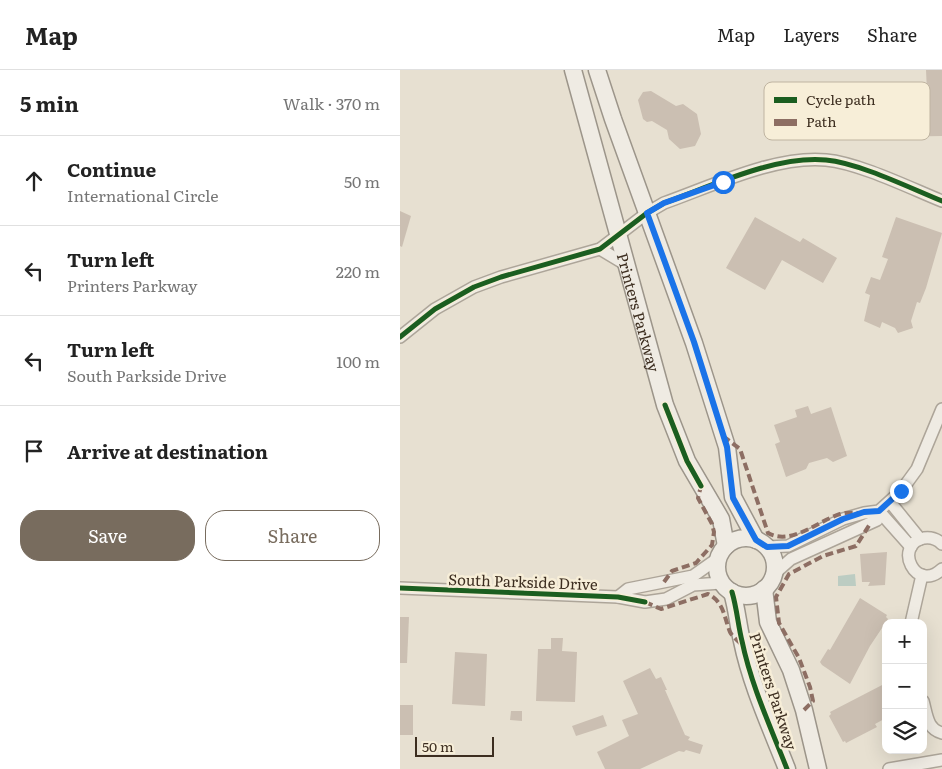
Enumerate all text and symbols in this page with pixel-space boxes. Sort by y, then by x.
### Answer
text: Map [25,17,78,52]
text: Map [717,21,755,48]
text: Layers [783,21,839,48]
text: Share [867,21,917,48]
legend [764,82,930,140]
text: 5 min [20,87,79,118]
text: Cycle path [806,89,875,109]
text: Walk · 370 m [283,91,380,115]
text: Path [806,111,836,131]
text: Continue [67,155,156,183]
icon: ahead [20,167,48,195]
text: 50 m [344,169,380,193]
route start [712,171,735,194]
text: International Circle [67,183,219,207]
text: Turn left [67,245,154,273]
street label: Printers Parkway [612,250,667,375]
icon: left [20,257,48,285]
text: 220 m [336,259,380,283]
text: Printers Parkway [67,273,198,297]
text: Turn left [67,335,154,363]
icon: left [20,347,48,375]
text: 100 m [336,349,380,373]
text: South Parkside Drive [67,363,227,387]
icon: arrive [20,437,48,465]
text: Arrive at destination [67,437,268,465]
route end [890,480,913,503]
button: Save [20,510,195,561]
button: Share [205,510,380,561]
street label: South Parkside Drive [448,567,598,595]
map controls [882,619,927,754]
button: + [882,619,927,664]
street label: Printers Parkway [744,629,804,753]
button: − [882,664,927,709]
button: layers [882,709,927,754]
scale bar [415,734,494,757]
text: 50 m [422,736,454,756]

